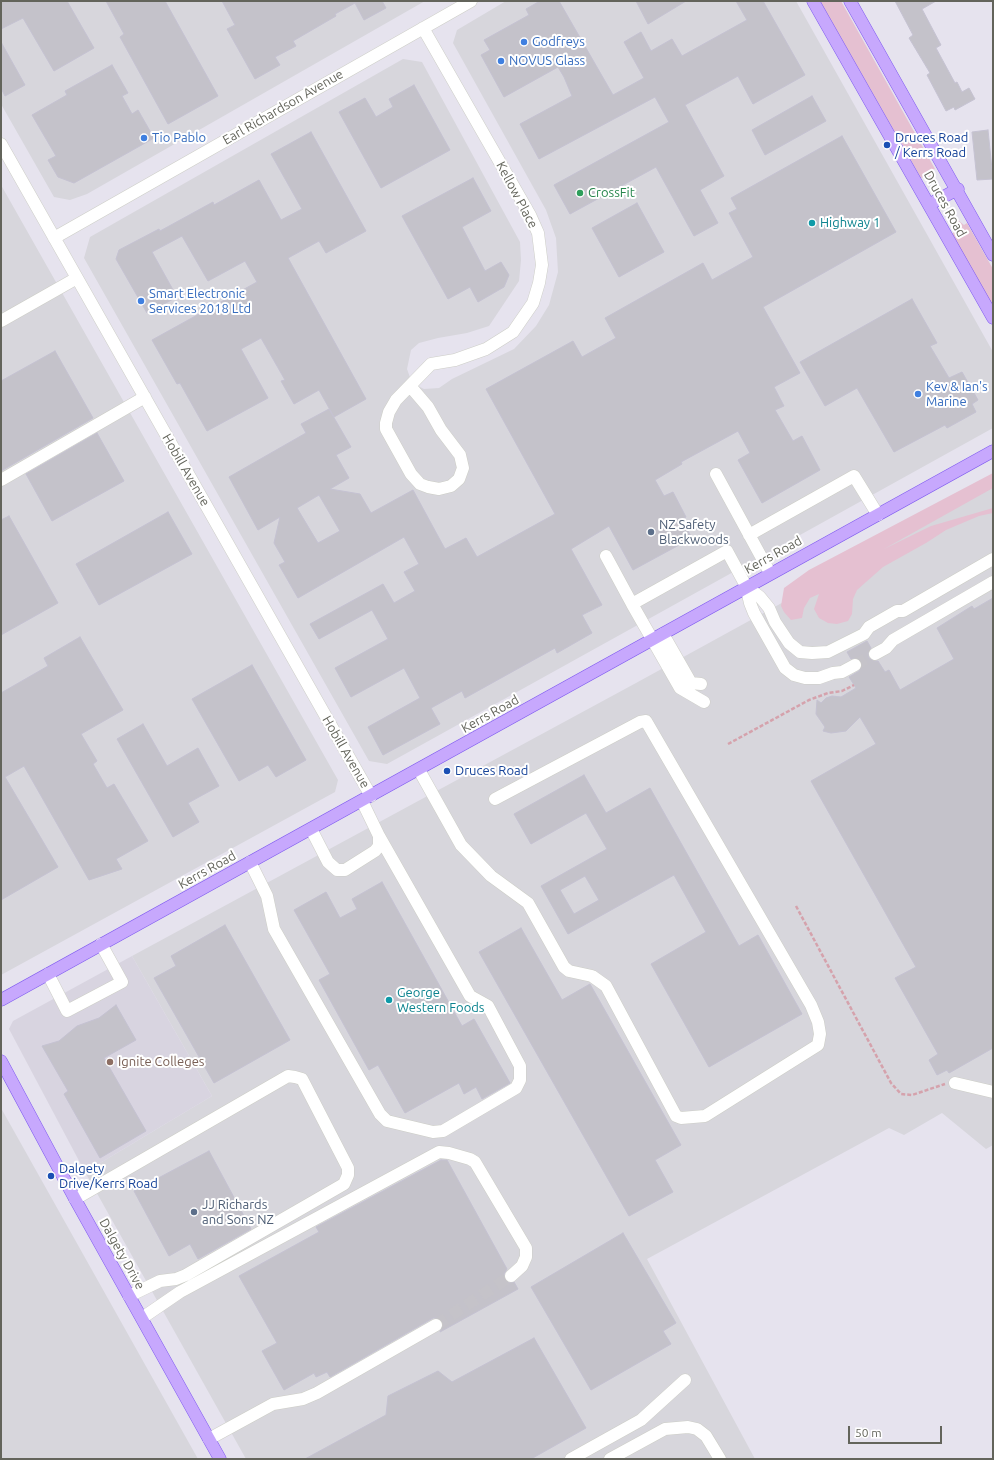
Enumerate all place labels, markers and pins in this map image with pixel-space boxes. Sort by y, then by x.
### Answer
place label: Godfreys [532,34,585,50]
marker: Godfreys [519,37,529,47]
place label: NOVUS Glass [509,53,585,69]
marker: NOVUS Glass [496,56,506,66]
place label: Tio Pablo [152,130,206,146]
place label: Druces Road / Kerrs Road [895,130,968,161]
marker: Tio Pablo [139,133,149,143]
marker: Druces Road / Kerrs Road [882,140,892,150]
place label: CrossFit [588,185,635,201]
marker: CrossFit [575,188,585,198]
place label: Highway 1 [820,215,880,231]
marker: Highway 1 [807,218,817,228]
place label: Smart Electronic Services 2018 Ltd [149,286,251,317]
marker: Smart Electronic Services 2018 Ltd [136,296,146,306]
place label: Kev & Ian's Marine [926,379,988,410]
marker: Kev & Ian's Marine [913,389,923,399]
place label: NZ Safety Blackwoods [659,517,729,548]
marker: NZ Safety Blackwoods [646,527,656,537]
place label: Druces Road [455,763,528,779]
marker: Druces Road [442,766,452,776]
place label: George Western Foods [397,985,485,1016]
marker: George Western Foods [384,995,394,1005]
place label: Ignite Colleges [118,1054,204,1070]
marker: Ignite Colleges [105,1057,115,1067]
place label: Dalgety Drive/Kerrs Road [59,1161,158,1192]
marker: Dalgety Drive/Kerrs Road [46,1171,56,1181]
place label: JJ Richards and Sons NZ [202,1197,274,1228]
marker: JJ Richards and Sons NZ [189,1207,199,1217]

